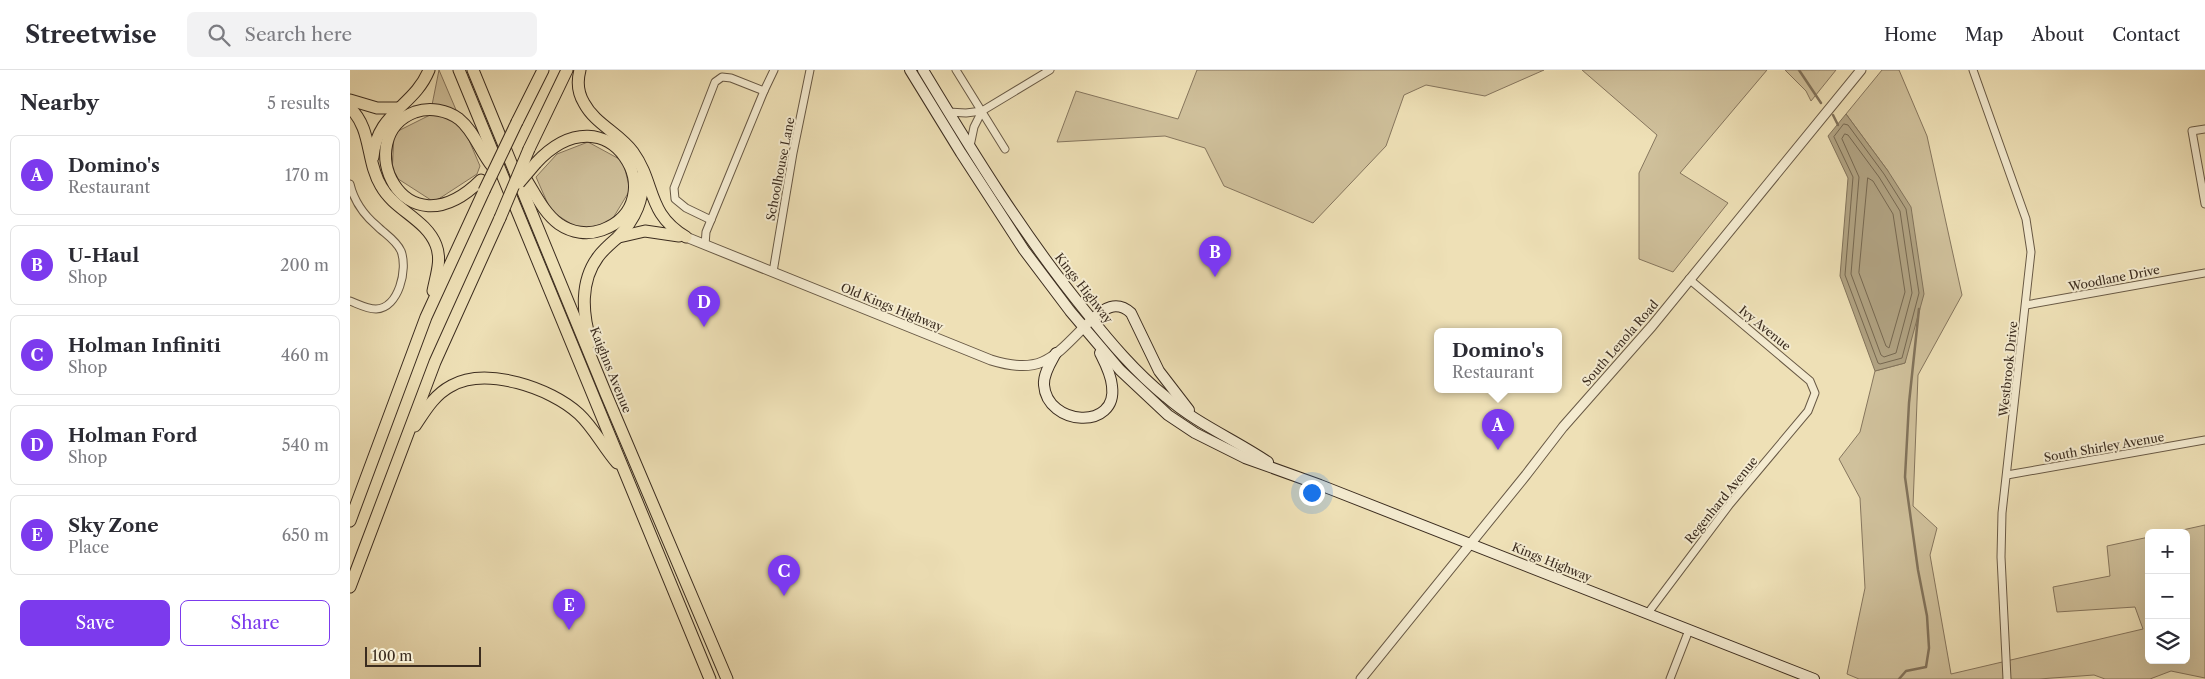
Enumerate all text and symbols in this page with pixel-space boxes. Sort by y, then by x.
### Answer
search box [187,12,537,57]
text: Streetwise [25,20,157,49]
icon: search [205,21,233,49]
text: Search here [245,23,352,46]
text: Home [1884,24,1937,46]
text: Map [1965,24,2003,46]
text: About [2031,24,2084,46]
text: Contact [2112,24,2180,46]
text: Nearby [20,90,99,115]
text: 5 results [267,93,330,113]
street label: Schoolhouse Lane [763,116,797,222]
text: Domino's [68,154,160,177]
text: A [31,165,43,185]
text: 170 m [285,165,329,185]
text: Restaurant [68,177,150,197]
pin: B [1199,236,1231,277]
text: U-Haul [68,244,139,267]
street label: Kings Highway [1052,250,1116,326]
text: B [31,255,43,275]
text: 200 m [280,255,329,275]
street label: Woodlane Drive [2066,262,2161,294]
text: Shop [68,267,107,287]
street label: Old Kings Highway [839,280,946,334]
pin: D [688,286,720,327]
street label: South Lenola Road [1579,296,1662,389]
street label: Ivy Avenue [1736,303,1794,354]
street label: Westbrook Drive [1995,320,2021,419]
street label: Kaighns Avenue [587,325,635,415]
popup [1434,328,1562,393]
text: Holman Infiniti [68,334,221,357]
text: Domino's [1452,339,1544,362]
text: C [31,345,43,365]
text: 460 m [281,345,329,365]
text: Shop [68,357,107,377]
text: Restaurant [1452,362,1534,382]
pin: A [1482,409,1514,450]
text: Holman Ford [68,424,197,447]
street label: South Shirley Avenue [2043,429,2166,465]
text: D [30,435,44,455]
text: 540 m [282,435,329,455]
text: Shop [68,447,107,467]
street label: Regenhard Avenue [1681,453,1761,546]
your location [1299,480,1325,506]
text: Sky Zone [68,514,159,537]
text: E [31,525,43,545]
text: 650 m [282,525,329,545]
map controls [2145,529,2190,664]
button: + [2145,529,2190,574]
text: Place [68,537,109,557]
street label: Kings Highway [1510,539,1595,585]
pin: C [768,555,800,596]
button: − [2145,574,2190,619]
pin: E [553,589,585,630]
button: Save [20,600,170,646]
button: Share [180,600,330,646]
button: layers [2145,619,2190,664]
scale bar [365,644,481,667]
text: 100 m [372,647,412,665]

